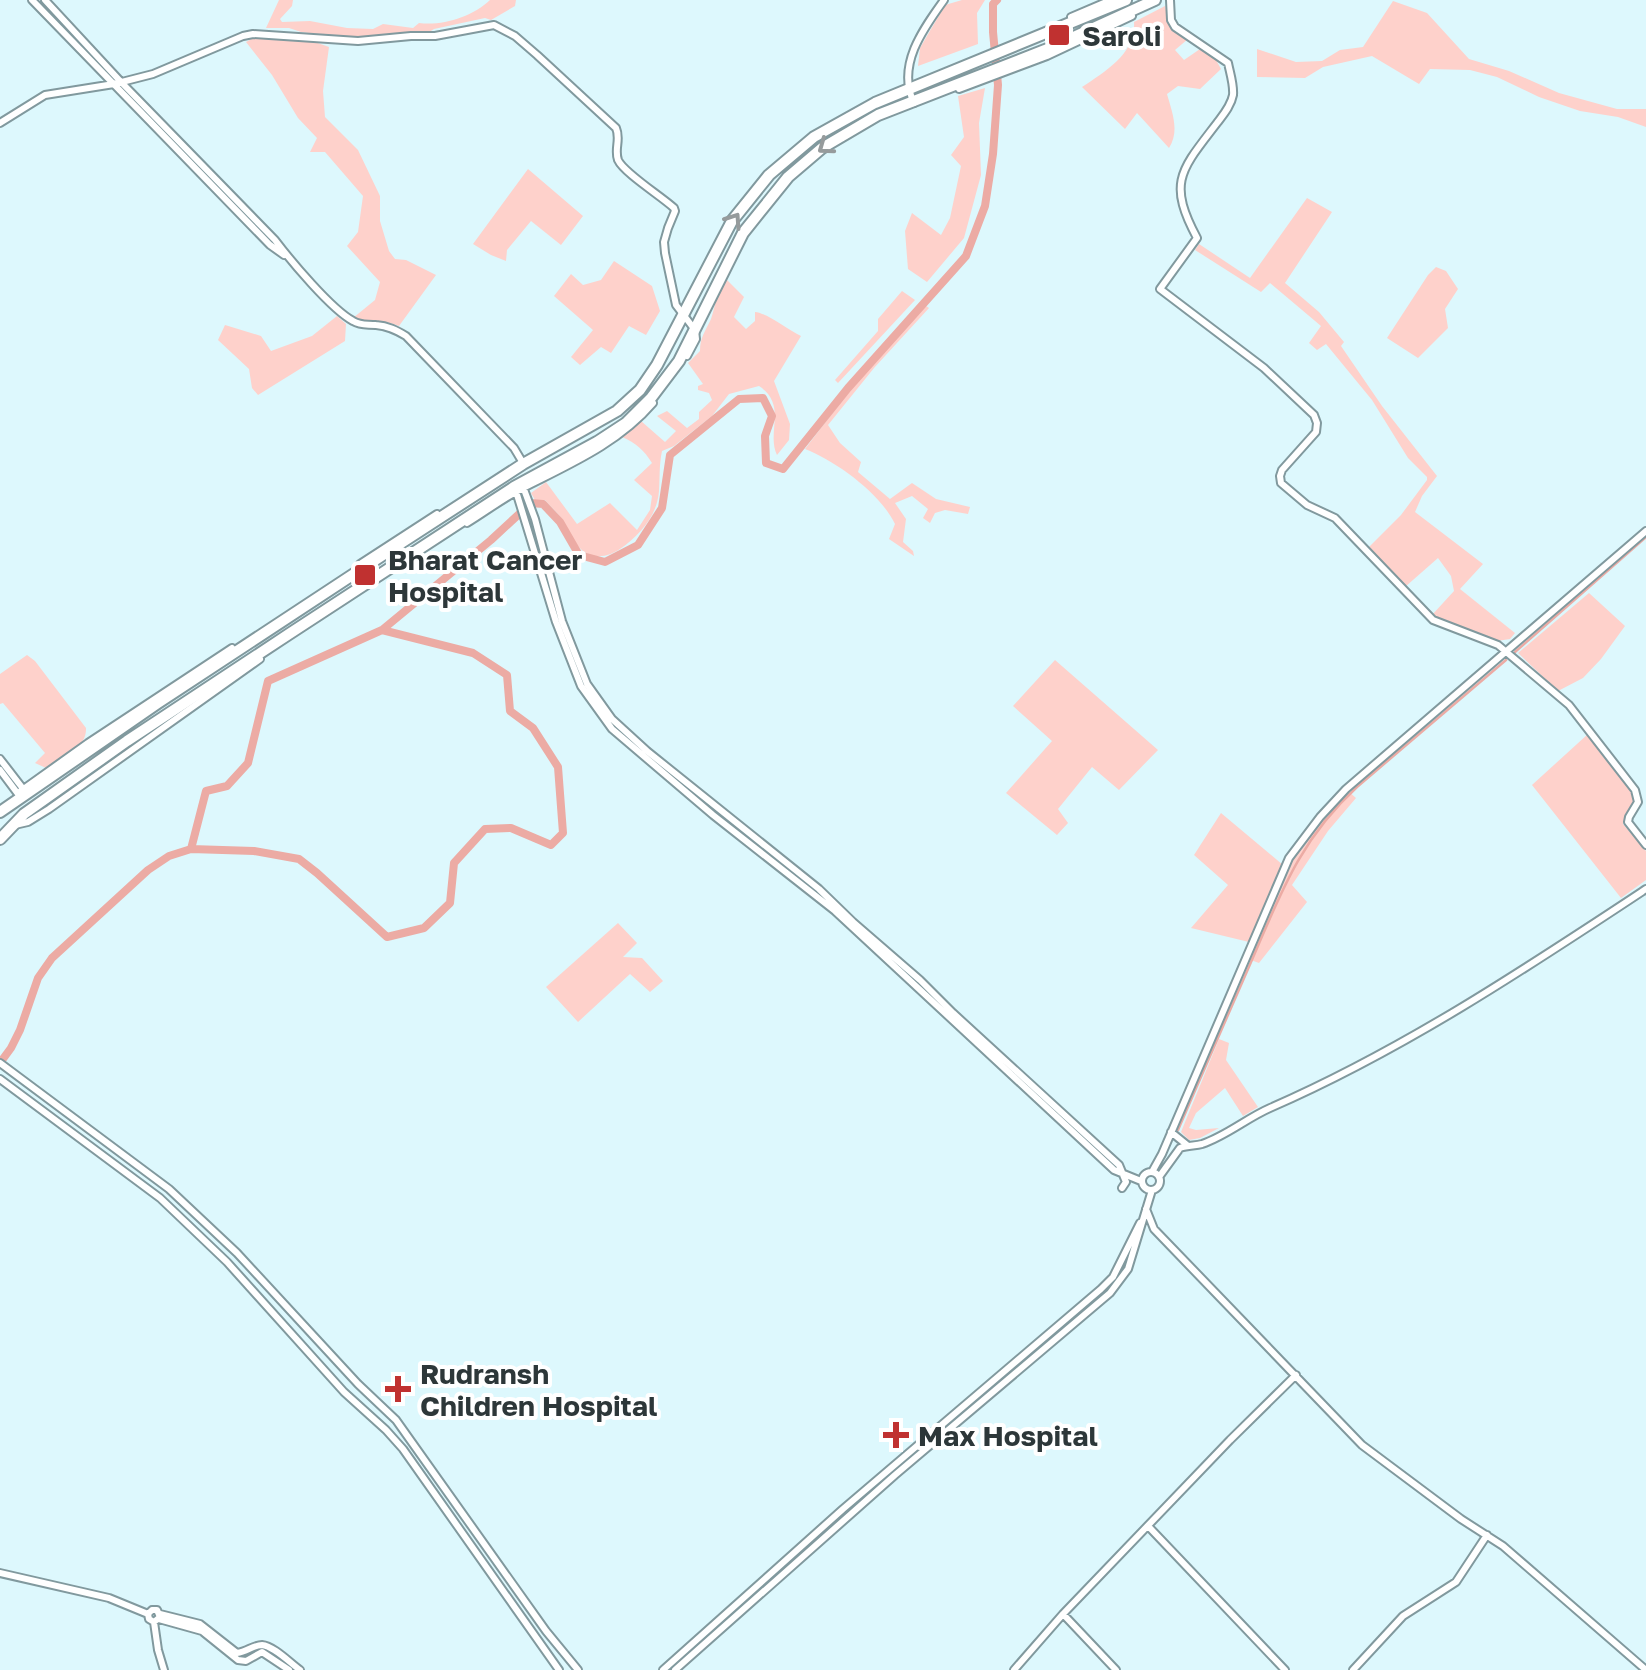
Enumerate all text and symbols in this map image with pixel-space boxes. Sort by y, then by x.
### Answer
place label: Saroli [1082,19,1161,52]
marker: Saroli [1046,22,1072,48]
one-way arrow [818,135,836,152]
one-way arrow [722,213,740,232]
place label: Bharat Cancer Hospital [388,543,583,608]
marker: Bharat Cancer Hospital [352,562,378,588]
place label: Rudransh Children Hospital [420,1357,657,1422]
marker: Rudransh Children Hospital [385,1376,411,1402]
place label: Max Hospital [918,1419,1098,1452]
marker: Max Hospital [883,1422,909,1448]

